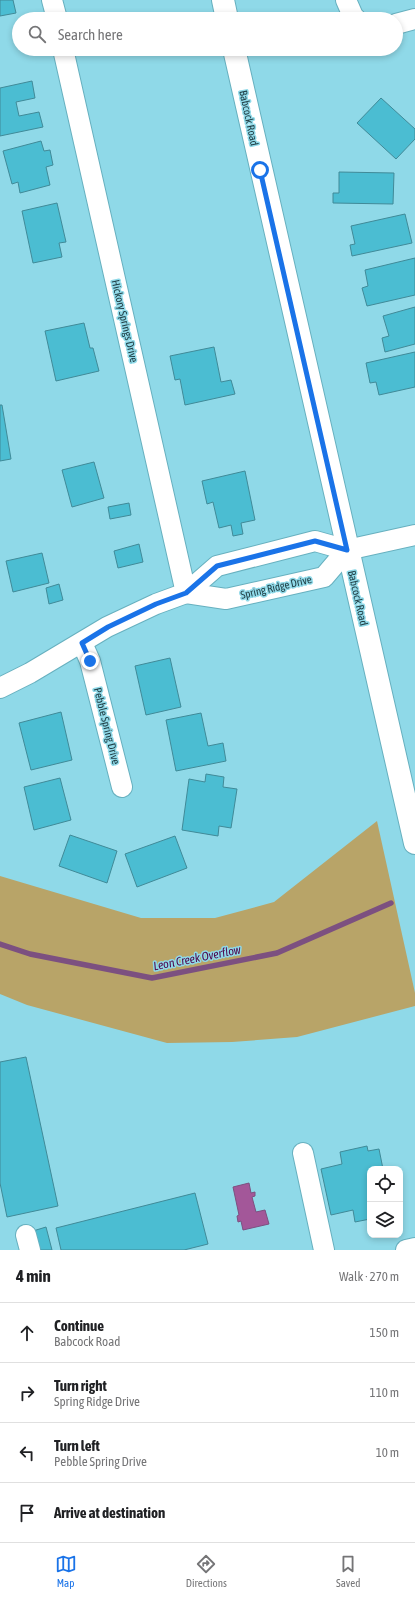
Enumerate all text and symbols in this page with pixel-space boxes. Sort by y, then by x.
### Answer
search box [12,12,403,56]
icon: search [26,23,48,45]
text: Search here [58,26,123,43]
street label: Babcock Road [237,89,261,147]
route start [251,161,269,179]
street label: Hickory Springs Drive [110,278,140,364]
street label: Babcock Road [346,569,370,627]
street label: Spring Ridge Drive [239,573,313,601]
route end [81,652,99,670]
street label: Pebble Spring Drive [92,686,122,766]
water label: Leon Creek Overflow [152,942,243,973]
map controls [367,1166,403,1238]
button: locate [367,1166,403,1202]
button: layers [367,1202,403,1238]
text: 4 min [16,1266,51,1286]
text: Walk · 270 m [339,1269,399,1284]
text: Continue [54,1317,104,1334]
icon: ahead [16,1322,38,1344]
text: 150 m [370,1325,399,1340]
text: Babcock Road [54,1334,120,1349]
text: Turn right [54,1377,107,1394]
icon: right [16,1382,38,1404]
text: 110 m [370,1385,399,1400]
text: Spring Ridge Drive [54,1394,140,1409]
text: Turn left [54,1437,100,1454]
icon: left [16,1442,38,1464]
text: 10 m [376,1445,399,1460]
text: Pebble Spring Drive [54,1454,147,1469]
icon: arrive [16,1502,38,1524]
text: Arrive at destination [54,1504,165,1521]
tab: Map [55,1553,77,1589]
tab: Directions [186,1553,227,1589]
tab: Saved [336,1553,360,1589]

